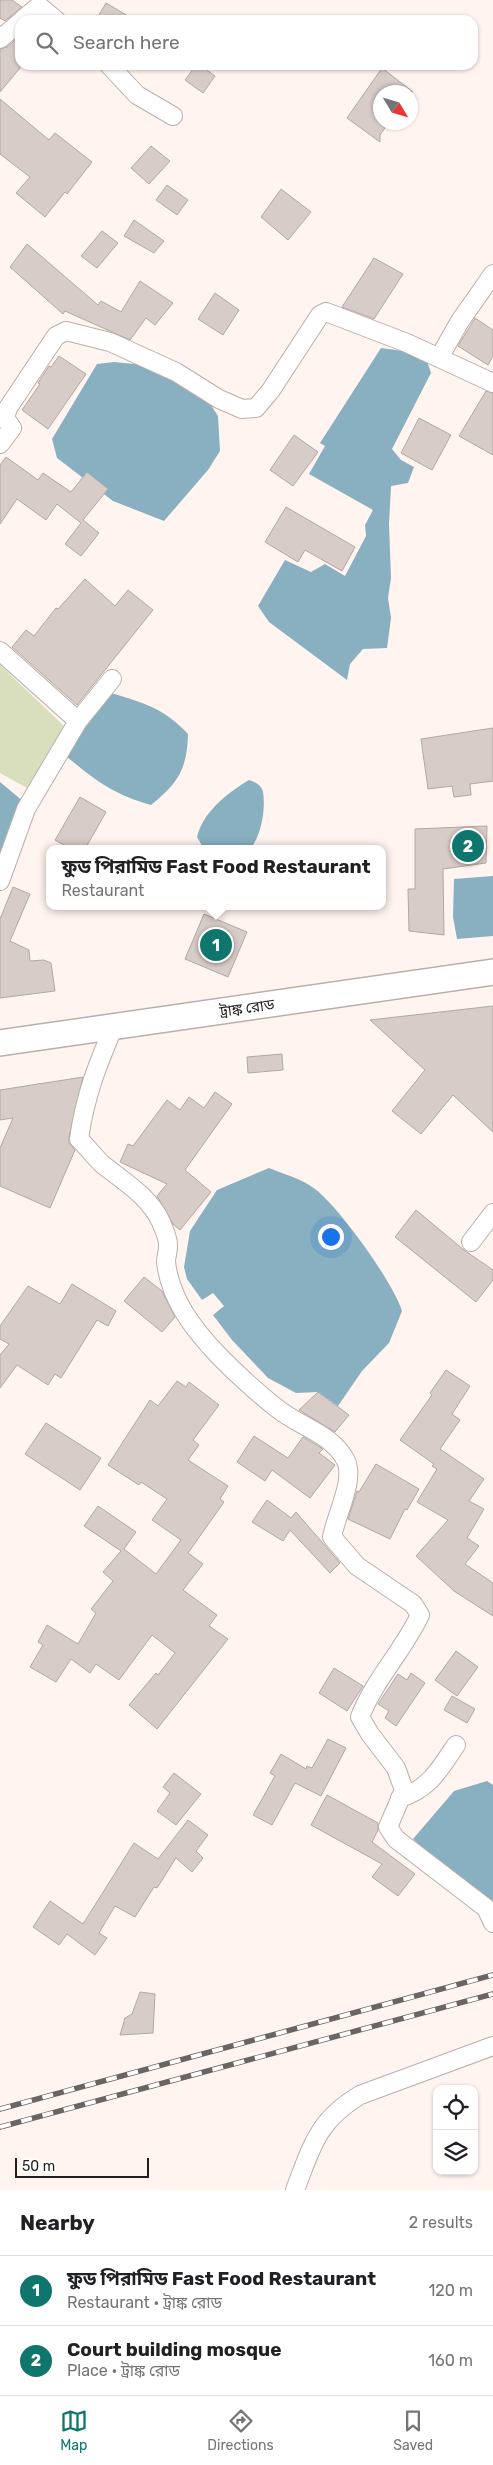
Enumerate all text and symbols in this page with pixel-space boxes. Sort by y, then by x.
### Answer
search box [15,15,478,70]
icon: search [33,29,61,57]
text: Search here [73,31,180,54]
north arrow [373,85,418,130]
pin: 2 [452,827,484,865]
popup [46,845,386,910]
text: ফুড পিরামিড Fast Food Restaurant [61,855,371,878]
text: Restaurant [61,881,144,900]
pin: 1 [200,926,232,964]
street label: ট্রাঙ্ক রোড [217,995,276,1021]
your location [318,1224,344,1250]
map controls [433,2085,478,2175]
button: locate [433,2085,478,2130]
button: layers [433,2130,478,2175]
scale bar [15,2155,149,2178]
text: 50 m [22,2158,55,2175]
text: Nearby [20,2210,95,2235]
text: 2 results [409,2213,473,2232]
text: ফুড পিরামিড Fast Food Restaurant [67,2267,376,2290]
text: 1 [32,2281,40,2300]
text: 120 m [428,2281,473,2300]
text: Restaurant · ট্রাঙ্ক রোড [67,2293,222,2312]
text: Court building mosque [67,2338,281,2361]
text: 2 [31,2351,41,2370]
text: 160 m [428,2351,473,2370]
text: Place · ট্রাঙ্ক রোড [67,2361,180,2380]
tab: Map [60,2407,88,2454]
tab: Directions [207,2407,274,2454]
tab: Saved [393,2407,433,2454]

